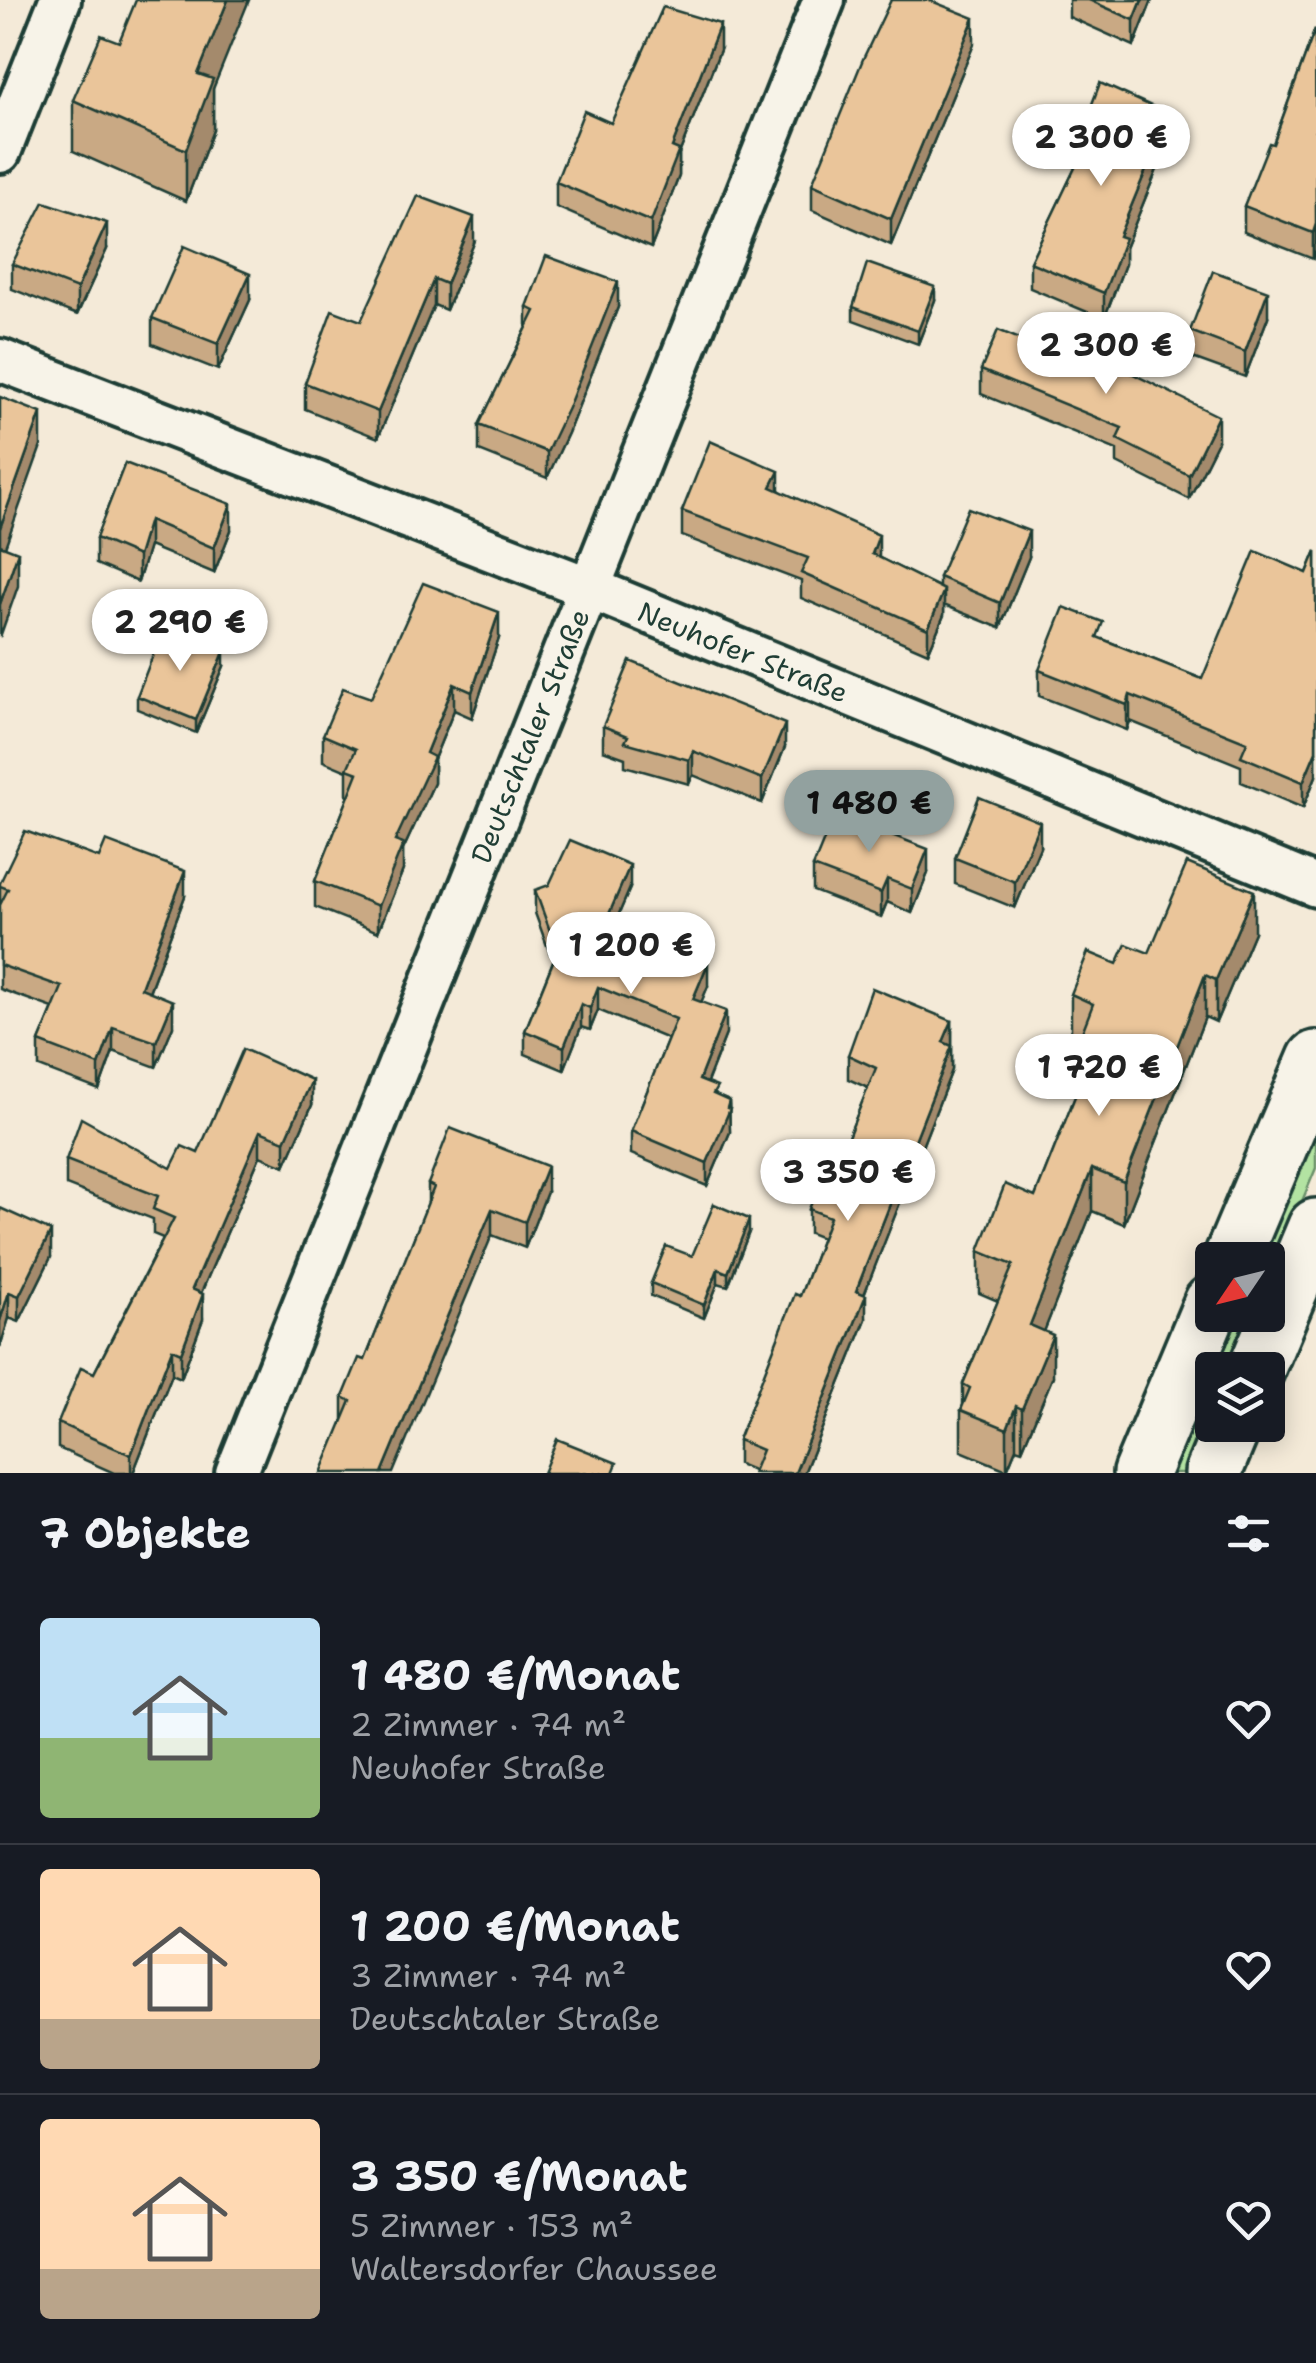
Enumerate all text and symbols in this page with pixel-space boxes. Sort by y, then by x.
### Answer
pin: 2 300 € [1009,104,1193,189]
text: 2 300 € [1034,115,1168,158]
pin: 2 300 € [1014,312,1198,397]
text: 2 300 € [1039,323,1173,366]
pin: 2 290 € [88,589,272,674]
street label: Neuhofer Straße [632,592,854,712]
text: 2 290 € [114,600,246,643]
street label: Deutschtaler Straße [462,603,598,869]
pin: 1 480 € [777,770,961,855]
text: 1 480 € [806,781,932,824]
pin: 1 200 € [539,912,723,997]
text: 1 200 € [568,923,694,966]
pin: 1 720 € [1007,1034,1191,1119]
text: 1 720 € [1037,1045,1161,1088]
pin: 3 350 € [756,1139,940,1224]
text: 3 350 € [782,1150,914,1193]
north arrow [1195,1242,1285,1332]
map controls [1195,1242,1285,1442]
button: layers [1195,1352,1285,1442]
text: 7 Objekte [40,1505,251,1561]
icon: filters [1221,1506,1276,1561]
text: 1 480 €/Monat [350,1647,680,1703]
icon: home [120,1658,240,1778]
icon: heart [1221,1691,1276,1746]
text: 2 Zimmer · 74 m² [350,1703,626,1746]
text: Neuhofer Straße [350,1746,606,1789]
text: 1 200 €/Monat [350,1898,680,1954]
icon: home [120,1909,240,2029]
icon: heart [1221,1942,1276,1997]
text: 3 Zimmer · 74 m² [350,1954,626,1997]
text: Deutschtaler Straße [350,1997,660,2040]
text: 3 350 €/Monat [350,2148,688,2204]
icon: home [120,2159,240,2279]
icon: heart [1221,2192,1276,2247]
text: 5 Zimmer · 153 m² [350,2204,633,2247]
text: Waltersdorfer Chaussee [350,2247,718,2290]

